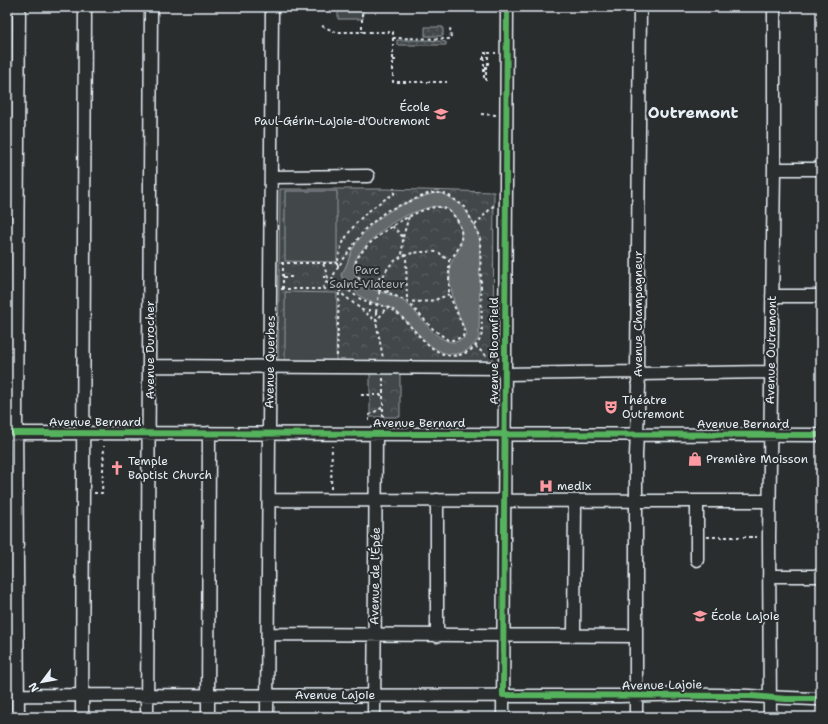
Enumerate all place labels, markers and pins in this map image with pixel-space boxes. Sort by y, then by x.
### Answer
place label: École Paul-Gérin-Lajoie-d'Outremont [254,99,430,129]
school or university icon: École Paul-Gérin-Lajoie-d'Outremont [433,106,449,122]
place label: Théatre Outremont [622,392,684,422]
theatre icon: Théatre Outremont [603,399,619,415]
shop icon: Première Moisson [687,451,703,467]
place label: Première Moisson [706,451,808,467]
place label: Temple Baptist Church [128,453,212,483]
church icon: Temple Baptist Church [109,460,125,476]
hospital icon: medix [538,478,554,494]
place label: medix [557,478,591,494]
school or university icon: École Lajoie [692,608,708,624]
place label: École Lajoie [711,608,780,624]

